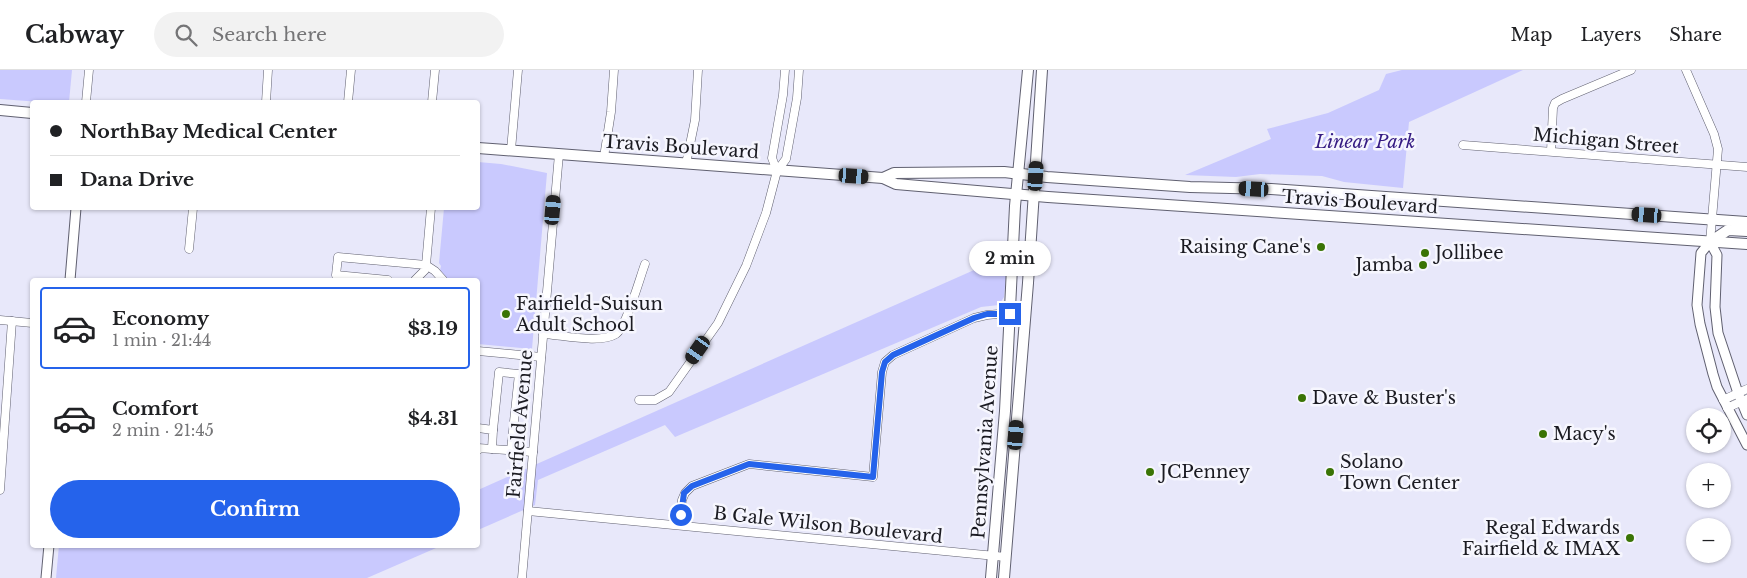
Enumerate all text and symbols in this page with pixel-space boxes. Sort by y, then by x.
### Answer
search box [154,12,504,57]
text: Cabway [25,20,124,49]
icon: search [172,21,200,49]
text: Search here [212,23,327,46]
text: Map [1511,24,1552,46]
text: Layers [1580,24,1641,46]
text: Share [1669,24,1722,46]
text: NorthBay Medical Center [80,120,337,143]
street label: Michigan Street [1532,124,1680,158]
street label: Travis Boulevard [602,131,760,163]
park label: Linear Park [1314,131,1415,153]
car [1027,161,1044,191]
car [838,167,869,185]
text: Dana Drive [80,168,194,191]
car [1238,181,1269,197]
street label: Travis Boulevard [1281,186,1439,218]
car [544,194,561,226]
car [1631,206,1662,224]
place label: Raising Cane's [1180,236,1311,258]
marker: Raising Cane's [1315,241,1327,253]
callout: 2 min [969,242,1051,276]
place label: Jollibee [1433,242,1504,264]
marker: Jollibee [1419,247,1431,259]
text: 2 min [985,248,1035,268]
place label: Jamba [1353,254,1413,276]
marker: Jamba [1417,259,1429,271]
place label: Fairfield-Suisun Adult School [515,293,663,336]
route end [999,303,1021,325]
icon: car [52,306,97,351]
text: Economy [112,307,209,330]
marker: Fairfield-Suisun Adult School [500,308,512,320]
text: $3.19 [408,317,458,340]
text: 1 min · 21:44 [112,330,211,350]
car [683,333,712,367]
street label: Pennsylvania Avenue [967,344,1003,540]
street label: Fairfield Avenue [503,349,537,499]
place label: Dave & Buster's [1312,387,1456,409]
marker: Dave & Buster's [1296,392,1308,404]
icon: car [52,396,97,441]
text: Comfort [112,397,199,420]
text: $4.31 [408,407,458,430]
map controls [1686,408,1731,563]
button: locate [1686,408,1731,453]
car [1007,419,1024,451]
text: 2 min · 21:45 [112,420,214,440]
place label: Macy's [1553,423,1616,445]
marker: Macy's [1537,428,1549,440]
place label: Solano Town Center [1340,451,1460,494]
place label: JCPenney [1158,461,1250,483]
button: + [1686,463,1731,508]
marker: JCPenney [1144,466,1156,478]
marker: Solano Town Center [1324,466,1336,478]
button: Confirm [50,480,460,538]
street label: B Gale Wilson Boulevard [712,502,944,548]
route start [670,504,692,526]
place label: Regal Edwards Fairfield & IMAX [1462,517,1620,560]
button: − [1686,518,1731,563]
marker: Regal Edwards Fairfield & IMAX [1624,532,1636,544]

